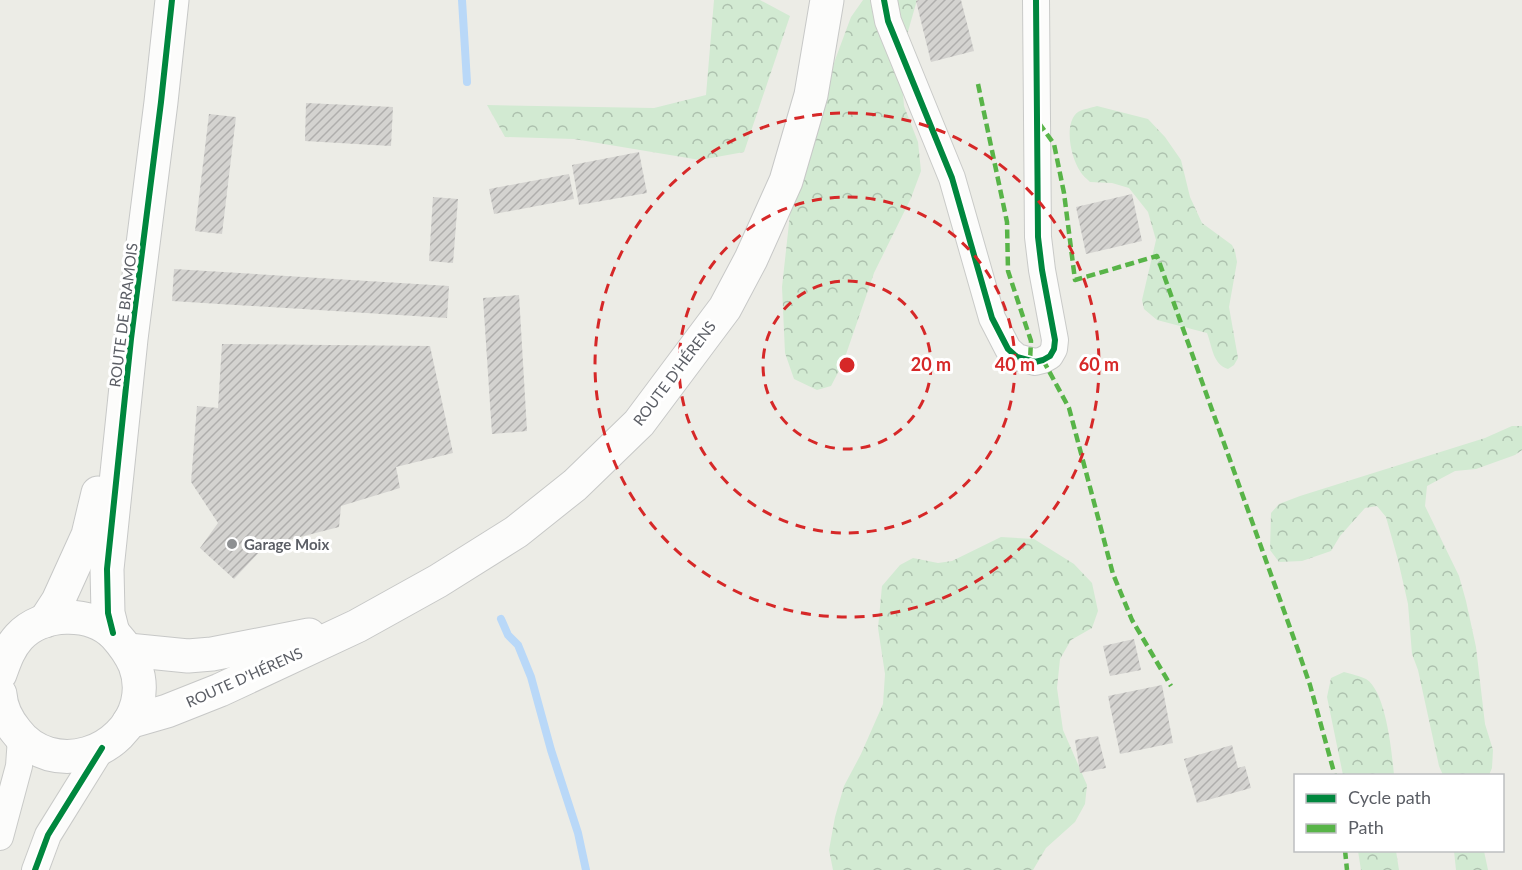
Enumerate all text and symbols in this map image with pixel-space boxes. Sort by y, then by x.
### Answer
street label: ROUTE DE BRAMOIS [105,242,141,388]
street label: ROUTE D'HÉRENS [629,317,719,429]
text: 20 m [911,353,951,375]
text: 40 m [995,353,1035,375]
text: 60 m [1079,353,1119,375]
centre of rings [837,355,857,375]
place label: Garage Moix [244,535,329,553]
marker: Garage Moix [225,537,239,551]
street label: ROUTE D'HÉRENS [183,643,305,711]
legend [1294,774,1504,852]
text: Cycle path [1348,786,1431,808]
text: Path [1348,816,1384,838]

